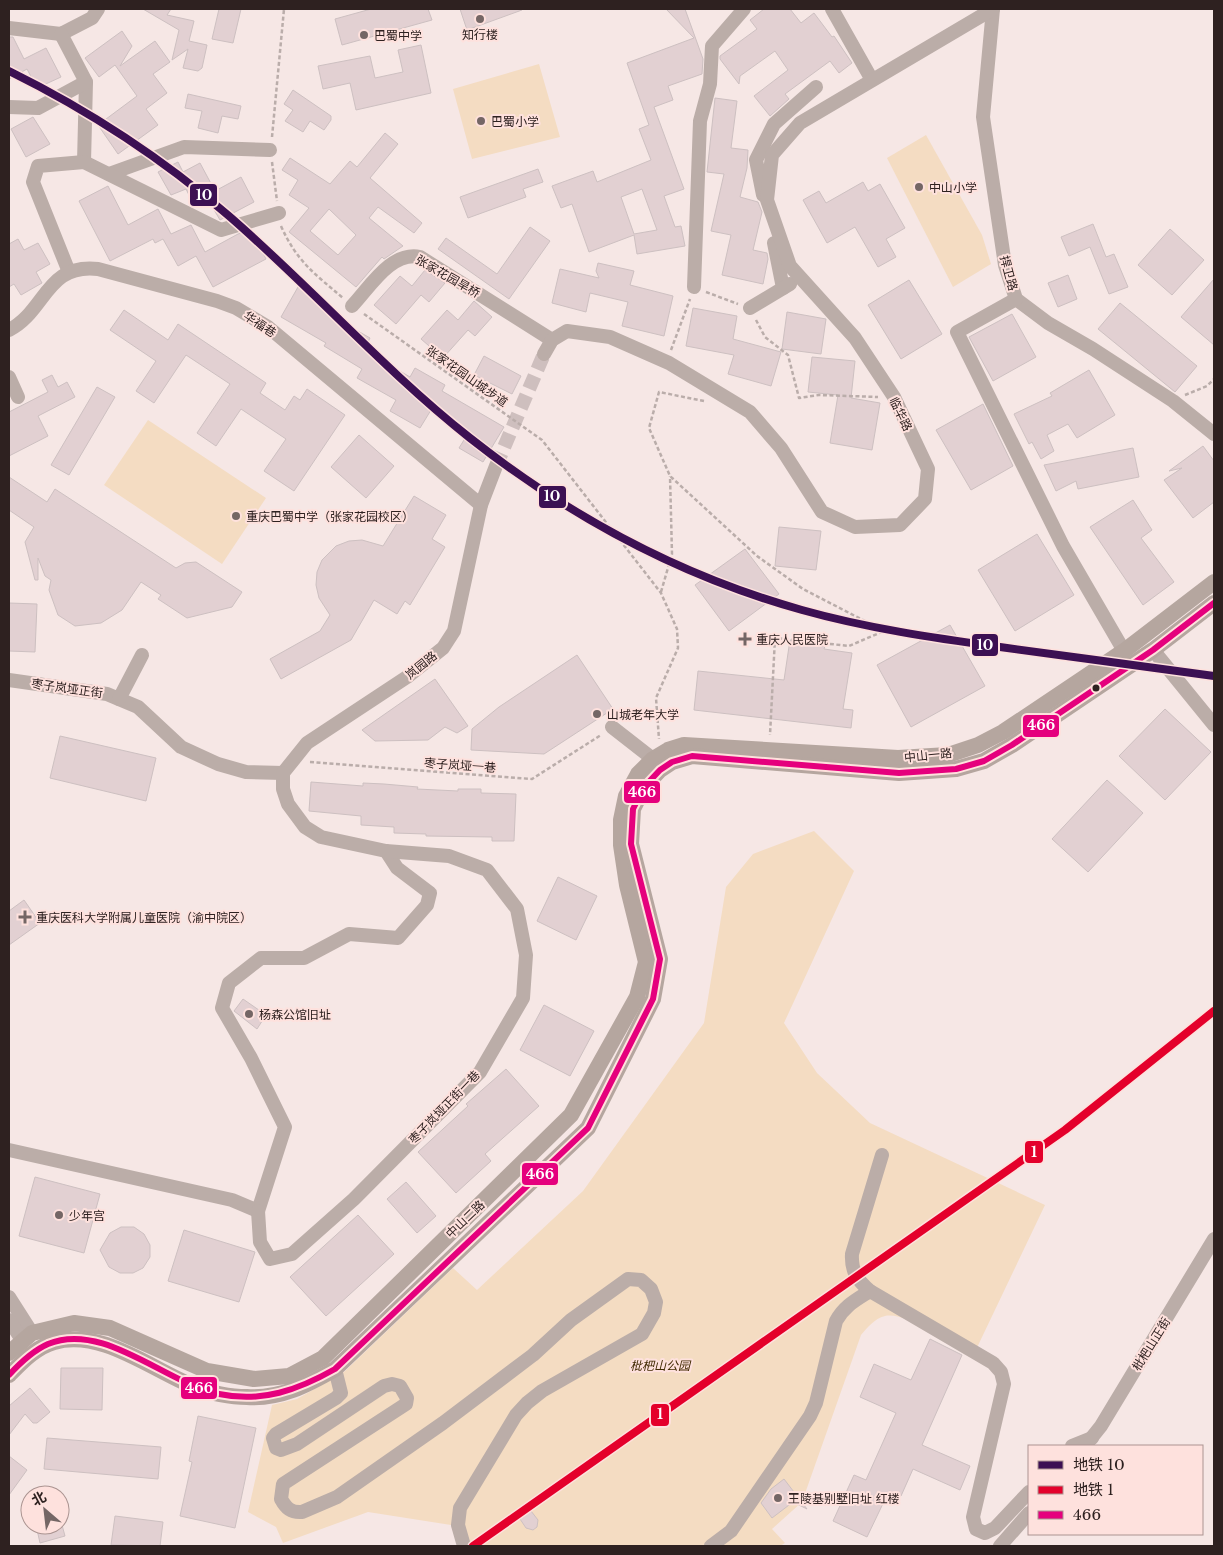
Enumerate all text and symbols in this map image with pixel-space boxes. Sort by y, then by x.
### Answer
marker: 知行楼 [474,13,486,25]
place label: 知行楼 [462,27,498,42]
place label: 巴蜀中学 [374,28,422,43]
marker: 巴蜀中学 [358,29,370,41]
place label: 巴蜀小学 [491,114,539,129]
marker: 巴蜀小学 [475,115,487,127]
place label: 中山小学 [929,180,977,195]
marker: 中山小学 [913,181,925,193]
line badge: 10 [189,183,218,207]
text: 10 [196,186,212,204]
street label: 张家花园旱桥 [413,252,483,300]
street label: 捍卫路 [997,254,1021,292]
street label: 华福巷 [241,308,279,340]
street label: 张家花园山城步道 [423,342,511,410]
street label: 临华路 [886,395,916,433]
line badge: 10 [538,485,567,509]
text: 10 [544,487,560,505]
place label: 重庆巴蜀中学（张家花园校区） [246,509,414,524]
marker: 重庆巴蜀中学（张家花园校区） [230,510,242,522]
marker: 重庆人民医院 [738,632,752,646]
place label: 重庆人民医院 [756,632,828,647]
line badge: 10 [971,633,999,657]
text: 10 [977,636,993,654]
street label: 岚园路 [402,648,440,682]
street label: 枣子岚垭正街 [30,676,104,700]
unlabelled marker [1091,683,1101,693]
place label: 山城老年大学 [607,707,679,722]
marker: 山城老年大学 [591,708,603,720]
line badge: 466 [1022,714,1060,738]
text: 466 [1027,716,1055,734]
street label: 中山一路 [903,745,953,765]
street label: 枣子岚垭一巷 [424,755,496,775]
line badge: 466 [623,780,661,804]
text: 466 [628,783,656,801]
marker: 重庆医科大学附属儿童医院（渝中院区） [18,910,32,924]
place label: 重庆医科大学附属儿童医院（渝中院区） [36,910,252,925]
place label: 杨森公馆旧址 [259,1007,331,1022]
marker: 杨森公馆旧址 [243,1008,255,1020]
street label: 枣子岚垭正街一巷 [405,1067,483,1147]
line badge: 1 [1024,1140,1044,1164]
text: 1 [1031,1143,1037,1161]
line badge: 466 [521,1162,559,1186]
text: 466 [526,1165,554,1183]
street label: 中山二路 [443,1197,487,1241]
place label: 少年宫 [69,1208,105,1223]
marker: 少年宫 [53,1209,65,1221]
street label: 枇杷山正街 [1129,1315,1173,1373]
park label: 枇杷山公园 [630,1358,692,1373]
line badge: 466 [180,1376,218,1400]
text: 466 [185,1379,213,1397]
line badge: 1 [650,1403,670,1427]
text: 1 [657,1405,663,1423]
legend [1028,1445,1203,1535]
text: 地铁 10 [1073,1455,1125,1474]
text: 地铁 1 [1073,1480,1114,1499]
north arrow [20,1485,70,1535]
text: 北 [28,1487,49,1510]
place label: 王陵基别墅旧址 红楼 [788,1491,899,1506]
marker: 王陵基别墅旧址 红楼 [772,1492,784,1504]
text: 466 [1073,1505,1101,1524]

